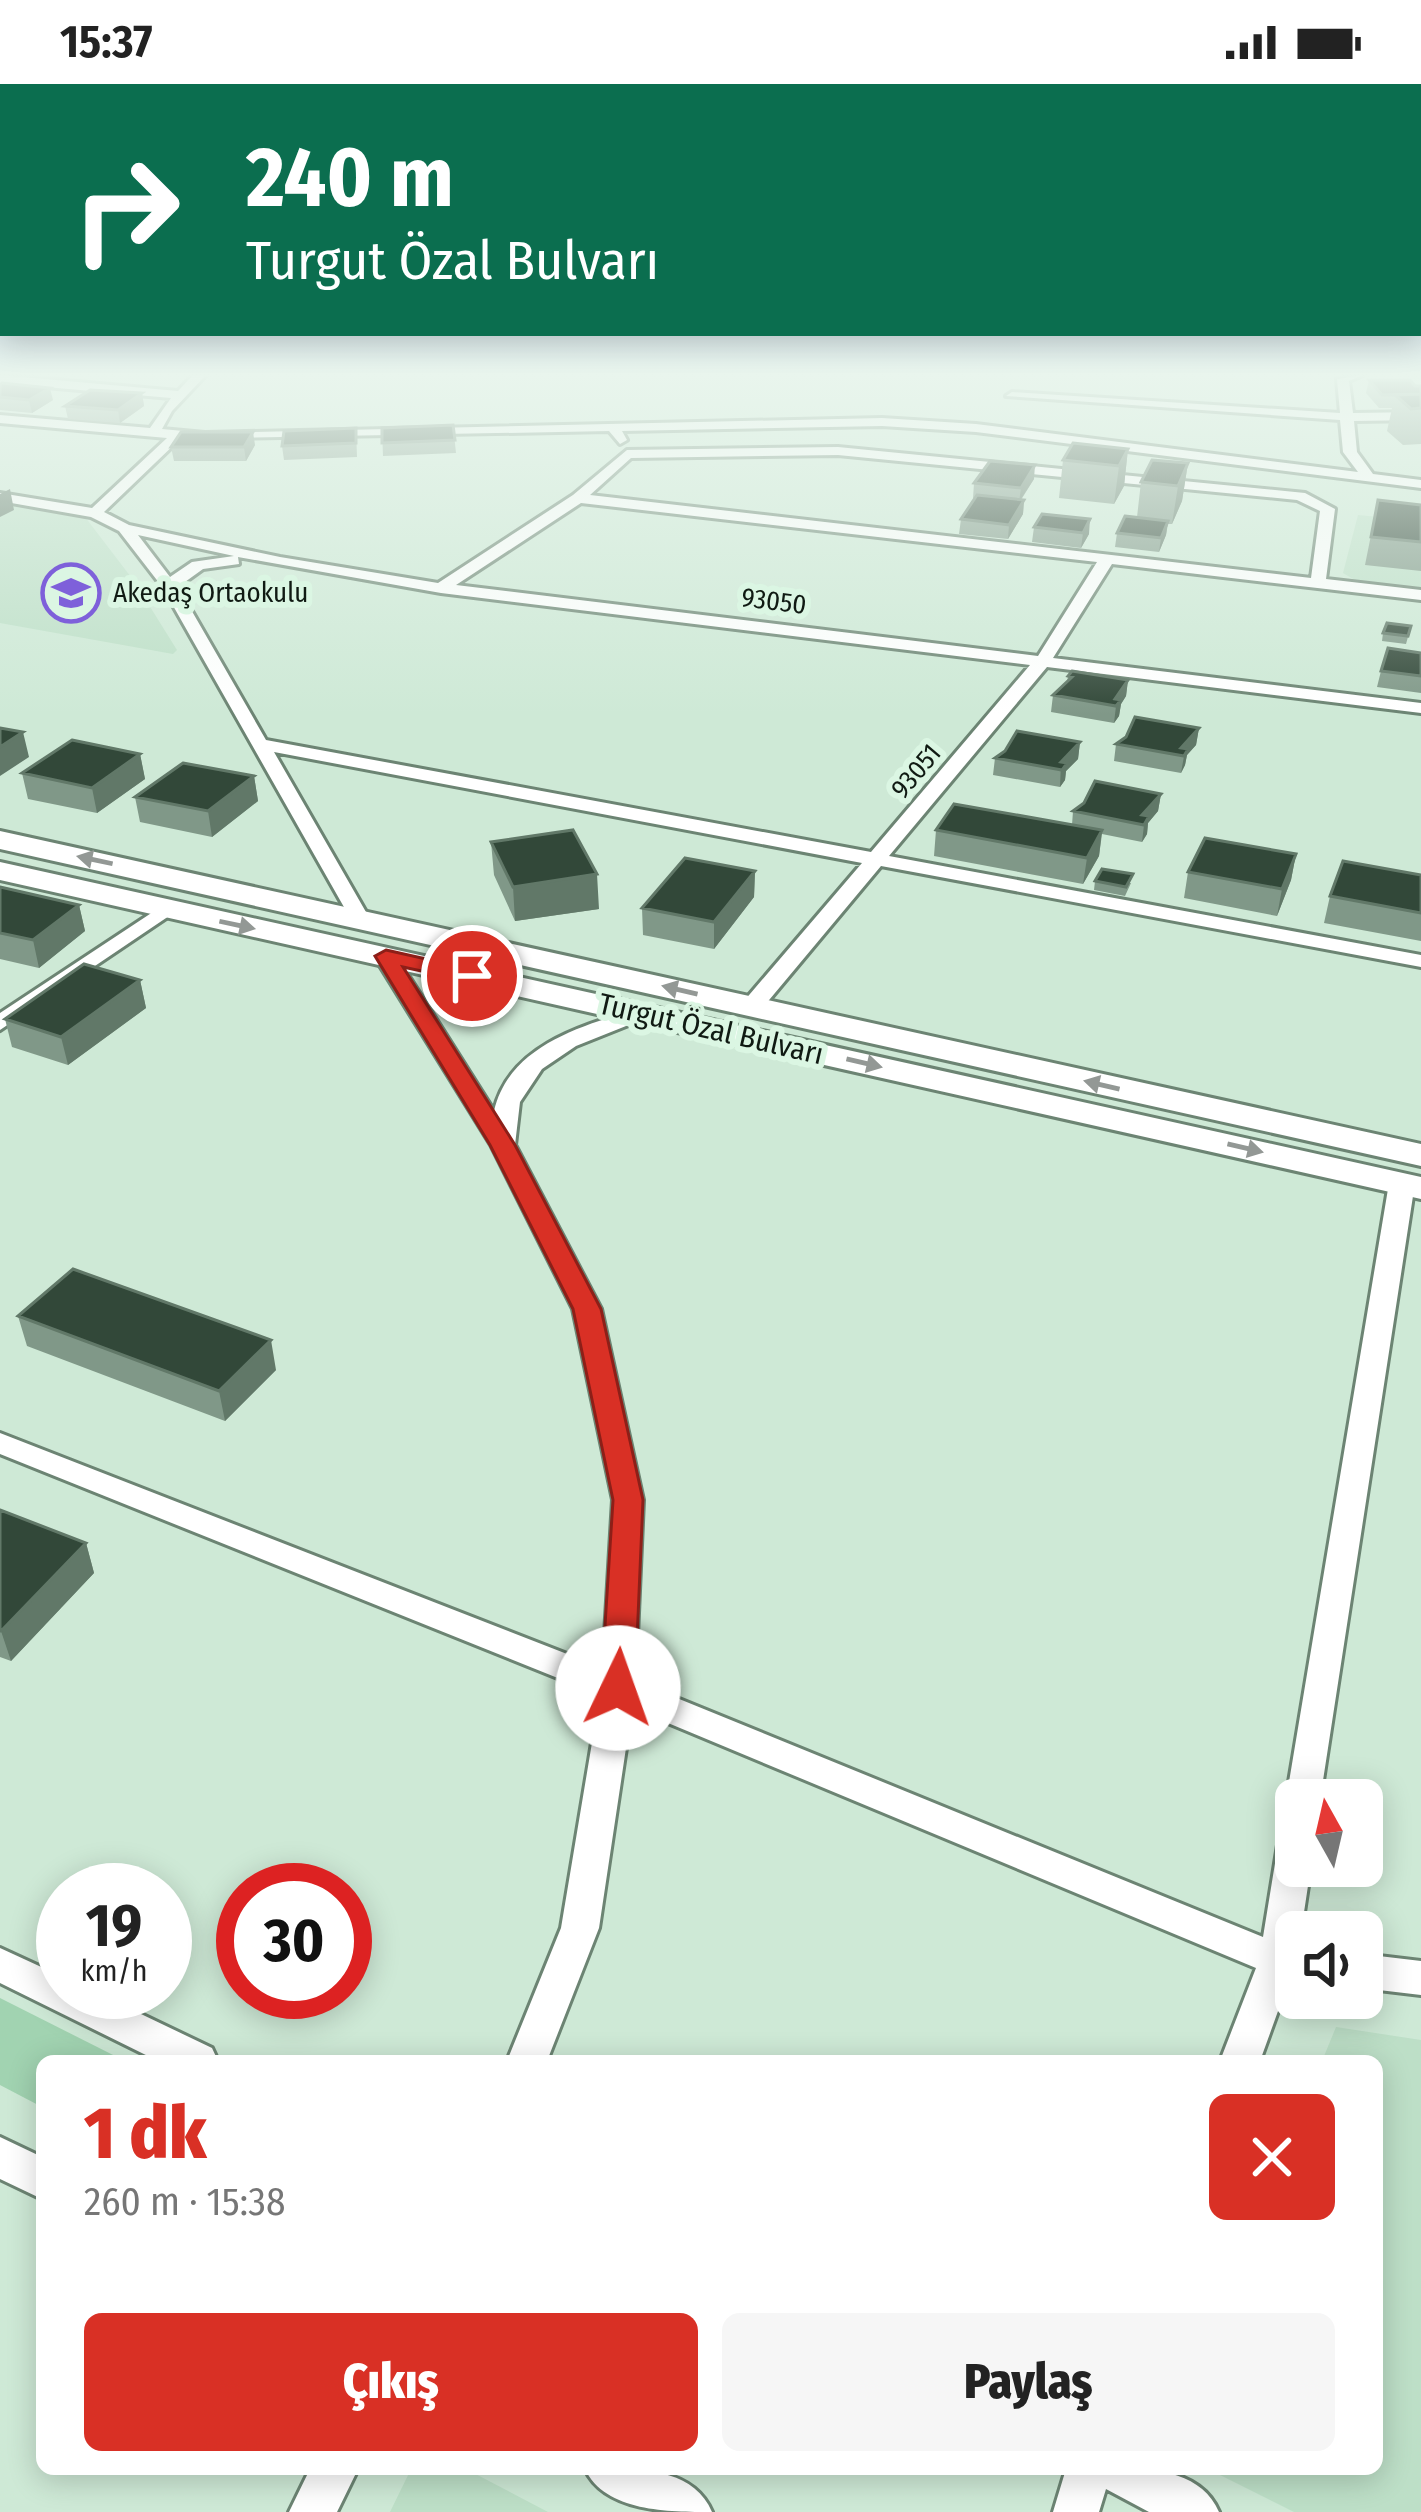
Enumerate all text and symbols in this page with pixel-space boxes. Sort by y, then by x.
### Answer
text: 15:37 [60,15,152,69]
text: 240 m [246,127,454,228]
icon: right [48,132,204,288]
text: Turgut Özal Bulvarı [246,229,659,293]
school or university icon: Akedaş Ortaokulu [40,562,102,624]
place label: Akedaş Ortaokulu [113,577,308,609]
street label: 93050 [740,581,808,621]
street label: 93051 [884,738,948,804]
one-way arrow [75,850,113,869]
one-way arrow [218,916,256,935]
pin [421,925,523,1027]
icon: arrive [439,943,505,1009]
one-way arrow [662,980,699,999]
street label: Turgut Özal Bulvarı [595,986,827,1072]
one-way arrow [845,1054,883,1073]
one-way arrow [1082,1075,1120,1094]
one-way arrow [1226,1139,1263,1158]
position arrow [555,1625,681,1751]
north arrow [1275,1779,1383,1887]
map controls [1275,1779,1383,2019]
speed limit sign: 30 [216,1863,372,2019]
text: 19 [86,1890,142,1962]
button: sound [1275,1911,1383,2019]
text: km/h [81,1953,147,1989]
text: 1 dk [84,2091,207,2177]
button: close [1209,2094,1335,2220]
text: 260 m · 15:38 [84,2179,285,2225]
button: Çıkış [84,2313,698,2451]
button: Paylaş [722,2313,1335,2451]

